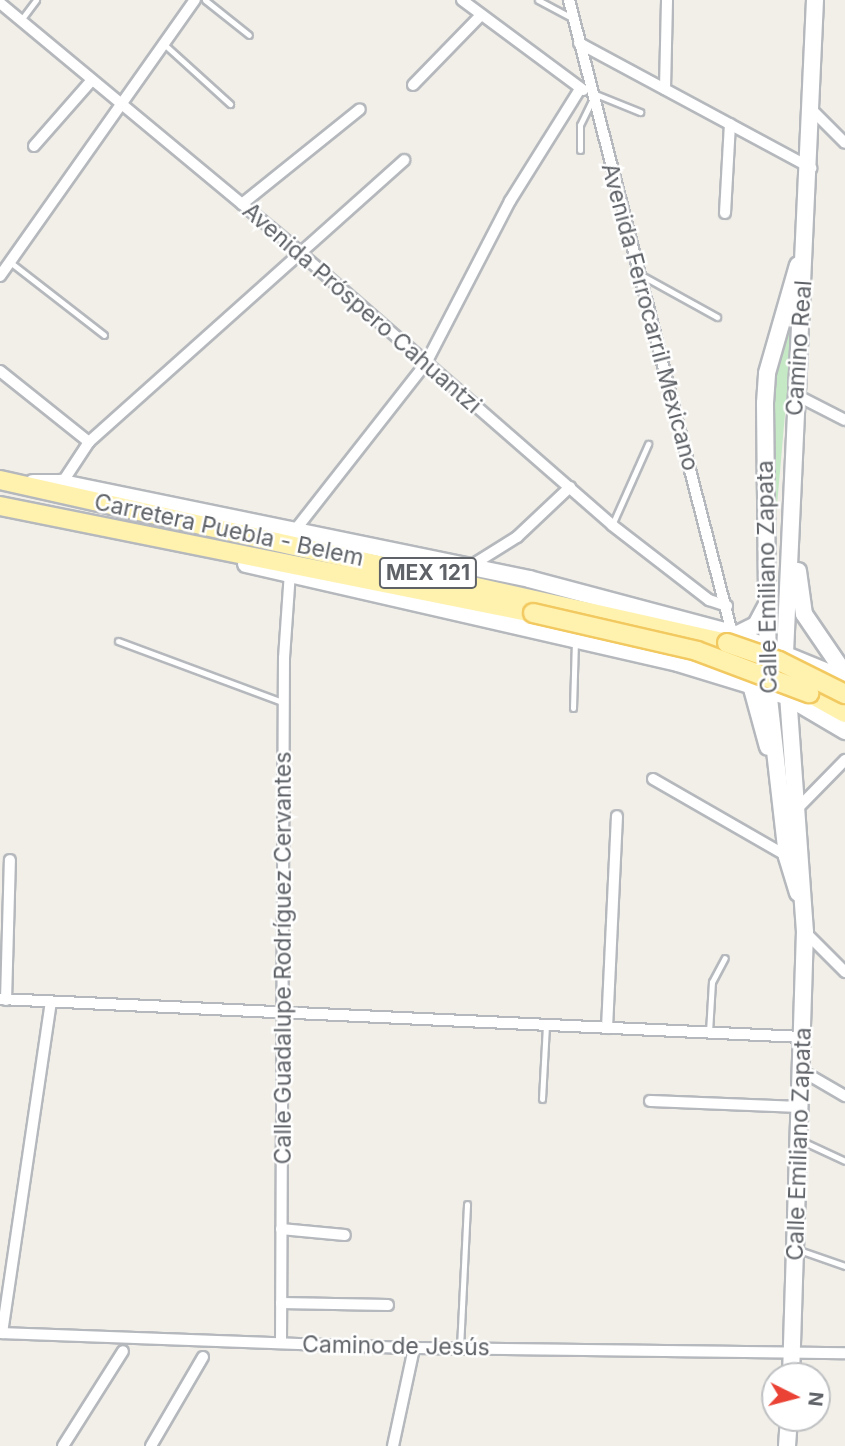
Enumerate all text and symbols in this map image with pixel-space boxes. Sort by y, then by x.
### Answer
street label: Avenida Ferrocarril Mexicano [596,160,704,474]
street label: Avenida Próspero Cahuantzi [237,197,487,419]
street label: Camino Real [780,279,818,417]
street label: Calle Emiliano Zapata [751,460,783,694]
street label: Carretera Puebla - Belem [92,488,366,572]
road number: MEX 121 [377,556,479,590]
street label: Calle Guadalupe Rodríguez Cervantes [269,752,297,1164]
street label: Calle Emiliano Zapata [781,1027,817,1261]
street label: Camino de Jesús [302,1331,490,1361]
north arrow [761,1362,831,1432]
text: N [803,1391,828,1407]

